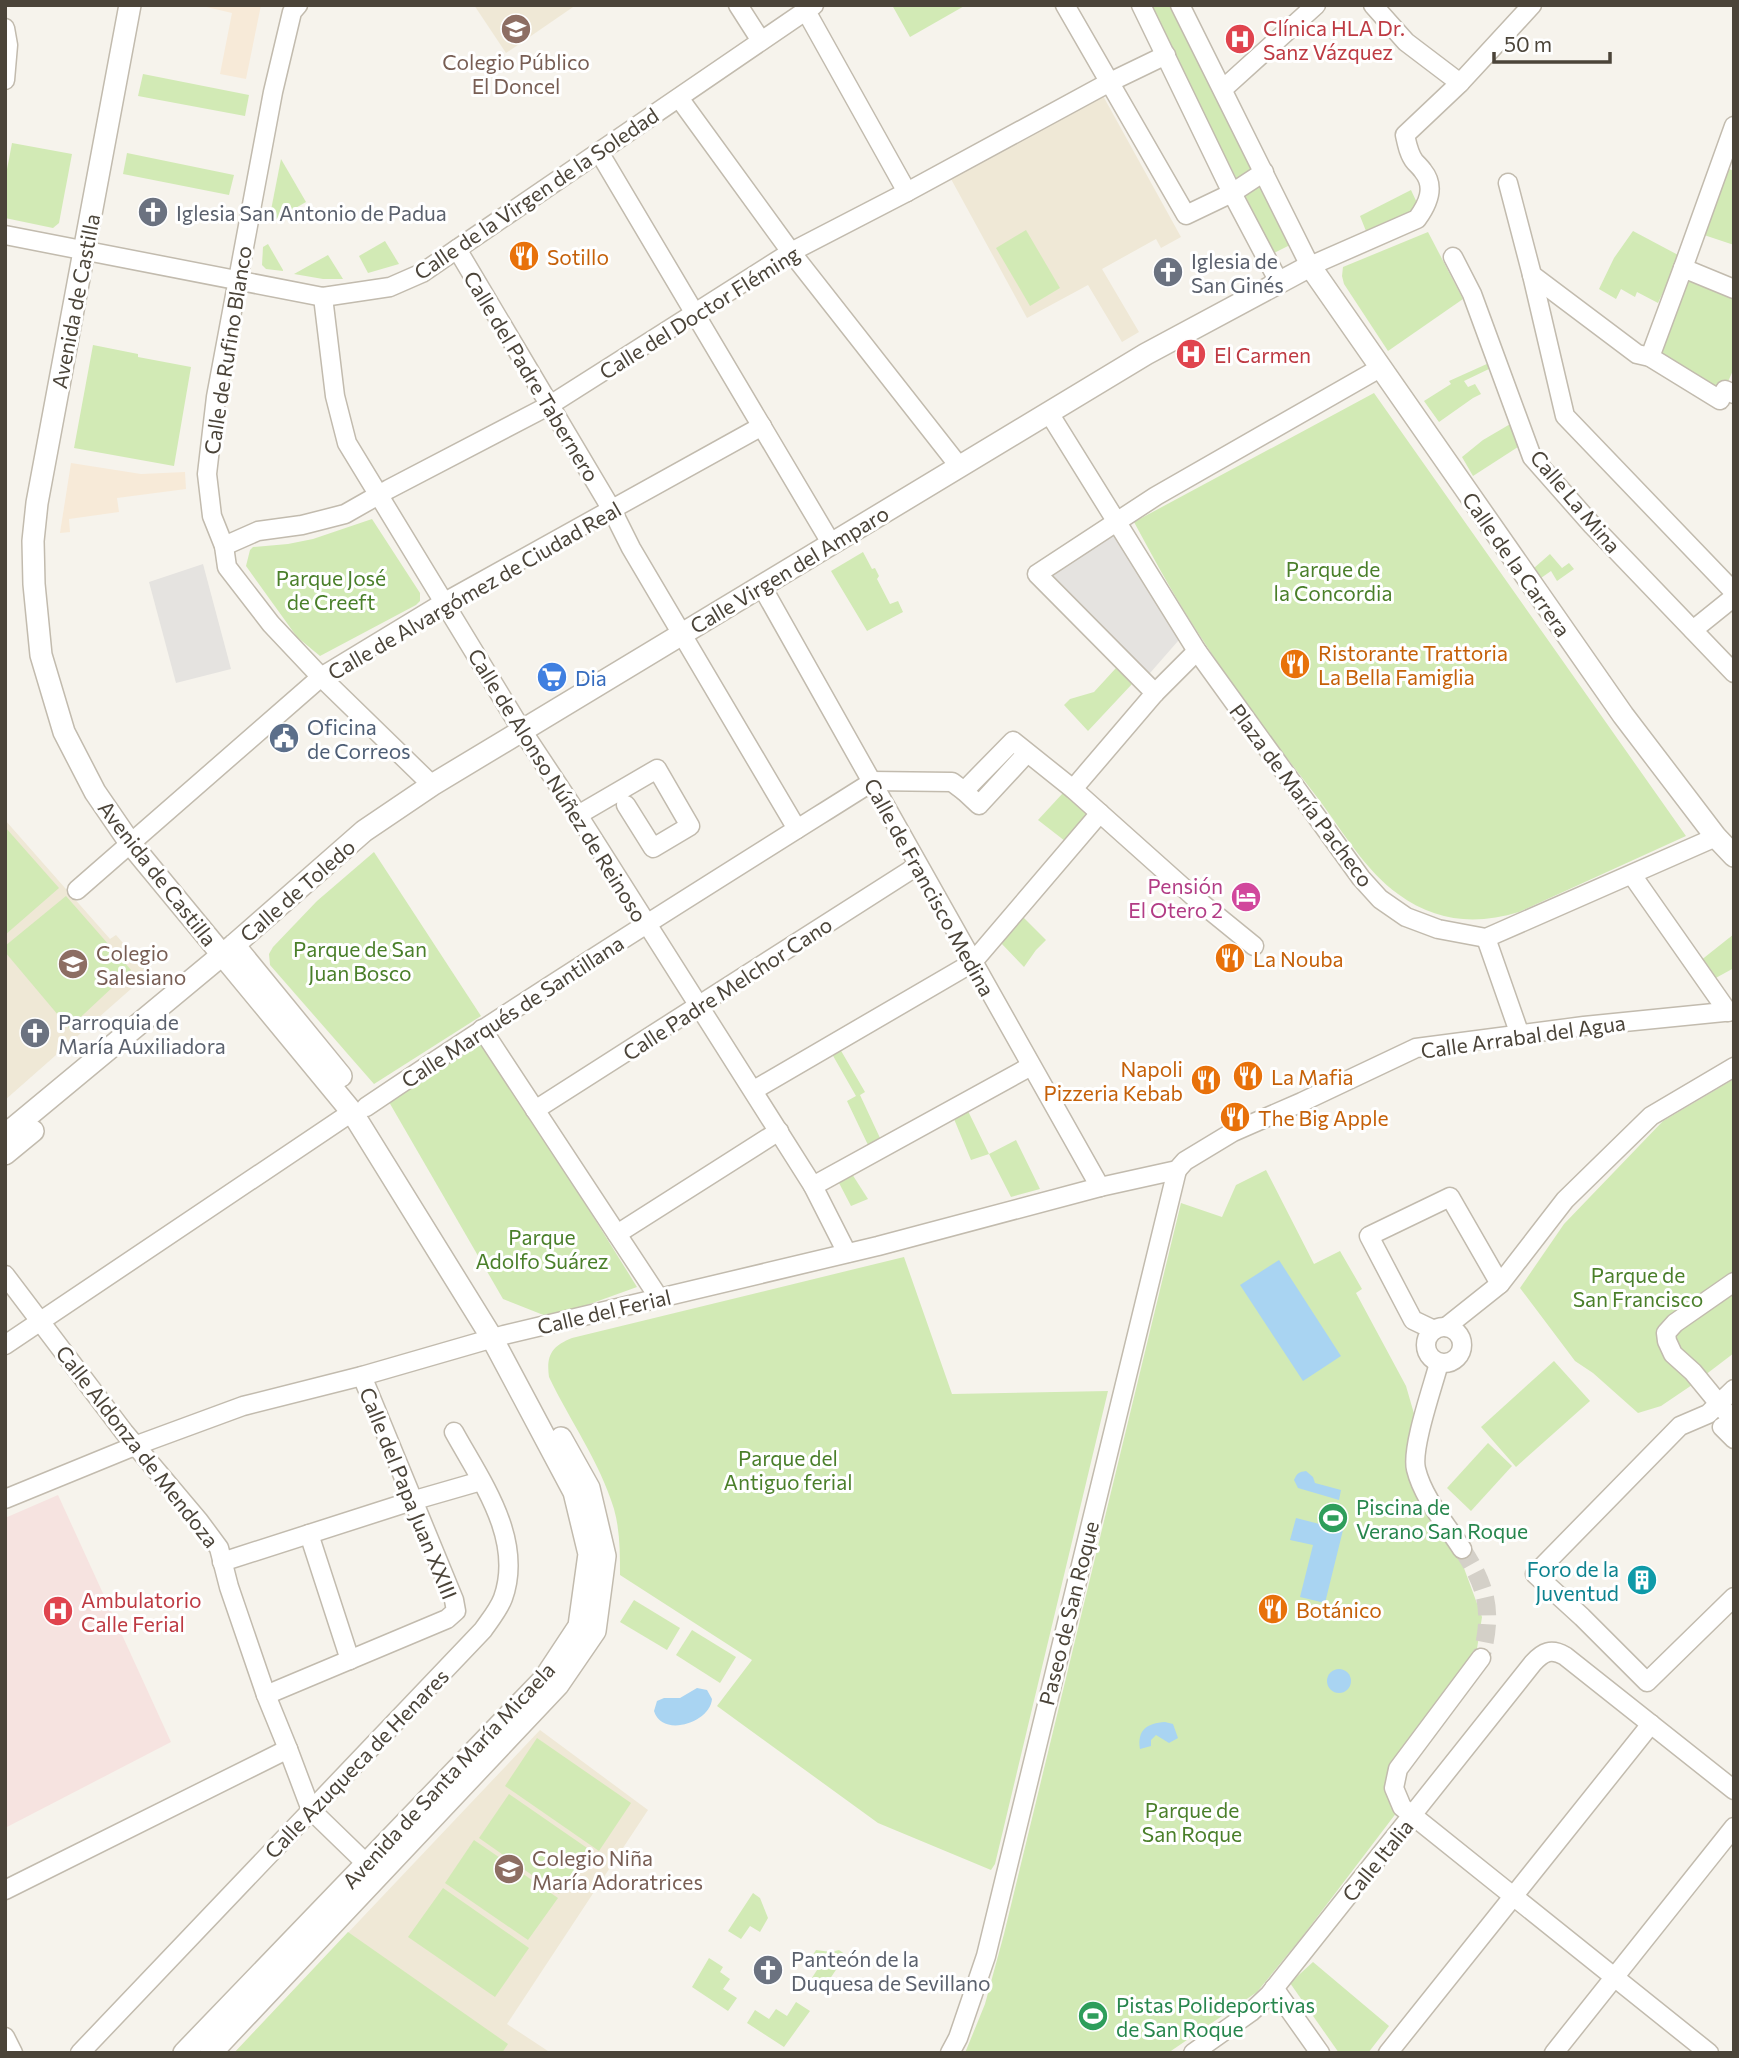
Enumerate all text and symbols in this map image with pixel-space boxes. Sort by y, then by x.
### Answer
school or university icon: Colegio Público El Doncel [499,12,533,46]
place label: Clínica HLA Dr. Sanz Vázquez [1263,15,1405,64]
scale bar [1494,21,1610,65]
hospital icon: Clínica HLA Dr. Sanz Vázquez [1223,22,1257,56]
text: 50 m [1504,31,1552,56]
place label: Colegio Público El Doncel [442,49,590,98]
street label: Calle de la Virgen de la Soledad [409,102,663,284]
church icon: Iglesia San Antonio de Padua [136,195,170,229]
place label: Iglesia San Antonio de Padua [176,200,447,225]
street label: Avenida de Castilla [46,212,104,390]
restaurant icon: Sotillo [507,239,541,273]
street label: Calle del Doctor Fléming [594,240,804,384]
street label: Calle de Rufino Blanco [198,244,256,456]
place label: Sotillo [547,244,609,269]
place label: Iglesia de San Ginés [1191,248,1284,297]
church icon: Iglesia de San Ginés [1151,255,1185,289]
street label: Calle del Padre Tabernero [459,266,605,486]
hospital icon: El Carmen [1174,337,1208,371]
place label: El Carmen [1214,342,1311,367]
street label: Calle La Mina [1526,444,1626,558]
street label: Calle de la Carrera [1458,487,1576,641]
street label: Calle de Alvargómez de Ciudad Real [323,496,625,684]
street label: Calle Virgen del Amparo [685,500,893,638]
park label: Parque de la Concordia [1274,556,1392,605]
park label: Parque José de Creeft [276,565,386,614]
place label: Ristorante Trattoria La Bella Famiglia [1318,640,1508,689]
street label: Calle de Alonso Núñez de Reinoso [463,644,653,926]
restaurant icon: Ristorante Trattoria La Bella Famiglia [1278,647,1312,681]
supermarket icon: Dia [535,660,569,694]
place label: Dia [575,665,607,690]
street label: Plaza de María Pacheco [1225,699,1379,891]
place label: Oficina de Correos [307,714,411,763]
public building icon: Oficina de Correos [267,721,301,755]
street label: Calle de Francisco Medina [860,774,1000,1000]
street label: Avenida de Castilla [94,795,222,951]
street label: Calle de Toledo [235,833,359,947]
place label: Pensión El Otero 2 [1128,873,1223,922]
hotel icon: Pensión El Otero 2 [1229,880,1263,914]
street label: Calle Padre Melchor Cano [618,911,836,1065]
street label: Calle Marqués de Santillana [396,930,628,1092]
park label: Parque de San Juan Bosco [293,936,427,985]
place label: Colegio Salesiano [96,940,186,989]
restaurant icon: La Nouba [1213,941,1247,975]
place label: La Nouba [1253,946,1344,971]
school or university icon: Colegio Salesiano [56,947,90,981]
place label: Parroquia de María Auxiliadora [58,1009,226,1058]
street label: Calle Arrabal del Agua [1419,1009,1627,1063]
church icon: Parroquia de María Auxiliadora [18,1016,52,1050]
place label: Napoli Pizzeria Kebab [1043,1056,1183,1105]
restaurant icon: La Mafia [1231,1059,1265,1093]
restaurant icon: Napoli Pizzeria Kebab [1189,1063,1223,1097]
place label: La Mafia [1271,1064,1354,1089]
restaurant icon: The Big Apple [1218,1100,1252,1134]
place label: The Big Apple [1258,1105,1389,1130]
park label: Parque Adolfo Suárez [476,1224,608,1273]
park label: Parque de San Francisco [1573,1262,1703,1311]
street label: Calle del Ferial [535,1283,673,1339]
street label: Calle Aldonza de Mendoza [51,1340,225,1552]
street label: Calle del Papa Juan XXIII [355,1383,463,1603]
park label: Parque del Antiguo ferial [723,1445,853,1494]
place label: Piscina de Verano San Roque [1356,1494,1528,1543]
sports icon: Piscina de Verano San Roque [1316,1501,1350,1535]
street label: Paseo de San Roque [1033,1518,1103,1708]
place label: Foro de la Juventud [1527,1556,1619,1605]
building icon: Foro de la Juventud [1625,1563,1659,1597]
place label: Ambulatorio Calle Ferial [81,1587,202,1636]
restaurant icon: Botánico [1256,1592,1290,1626]
hospital icon: Ambulatorio Calle Ferial [41,1594,75,1628]
place label: Botánico [1296,1597,1382,1622]
street label: Avenida de Santa María Micaela [337,1657,559,1893]
street label: Calle Azuqueca de Henares [259,1663,453,1863]
park label: Parque de San Roque [1142,1797,1242,1846]
street label: Calle Italia [1336,1814,1418,1906]
place label: Colegio Niña María Adoratrices [532,1845,703,1894]
school or university icon: Colegio Niña María Adoratrices [492,1852,526,1886]
place label: Panteón de la Duquesa de Sevillano [791,1946,991,1995]
church icon: Panteón de la Duquesa de Sevillano [751,1953,785,1987]
place label: Pistas Polideportivas de San Roque [1116,1992,1315,2041]
sports icon: Pistas Polideportivas de San Roque [1076,1999,1110,2033]

